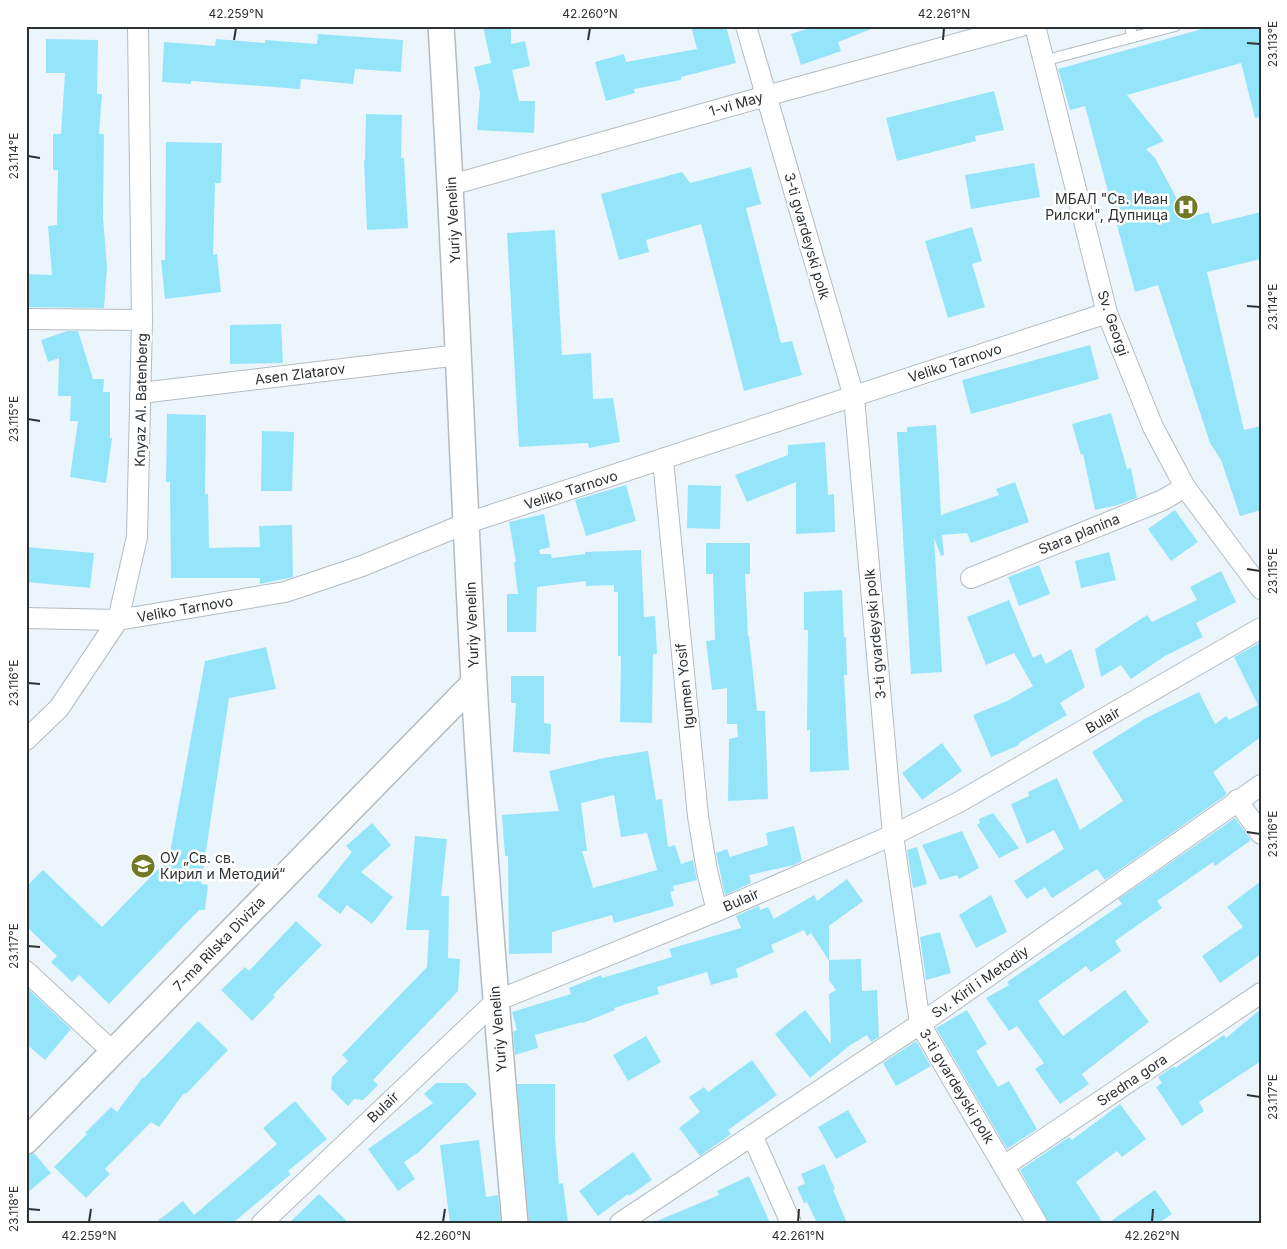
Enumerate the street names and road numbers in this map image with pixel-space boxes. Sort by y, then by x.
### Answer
street label: 1-vi May [707,88,765,119]
street label: 3-ti gvardeyski polk [781,171,834,301]
street label: Yuriy Venelin [442,176,463,264]
street label: Sv. Georgi [1094,288,1133,358]
street label: Knyaz Al. Batenberg [131,333,150,467]
street label: Veliko Tarnovo [906,339,1004,386]
street label: Asen Zlatarov [254,360,346,387]
street label: Veliko Tarnovo [522,466,620,513]
street label: Stara planina [1036,510,1122,558]
street label: 3-ti gvardeyski polk [860,568,889,700]
street label: Yuriy Venelin [461,581,482,669]
street label: Veliko Tarnovo [136,592,234,625]
street label: Igumen Yosif [672,642,697,730]
street label: Bulair [1082,703,1123,736]
street label: Bulair [720,884,761,915]
street label: 7-ma Rilska Divizia [169,893,268,994]
street label: Sv. Kiril i Metodiy [928,942,1031,1021]
street label: Yuriy Venelin [485,985,510,1073]
street label: 3-ti gvardeyski polk [916,1025,999,1147]
street label: Sredna gora [1093,1050,1170,1109]
street label: Bulair [363,1088,402,1126]

